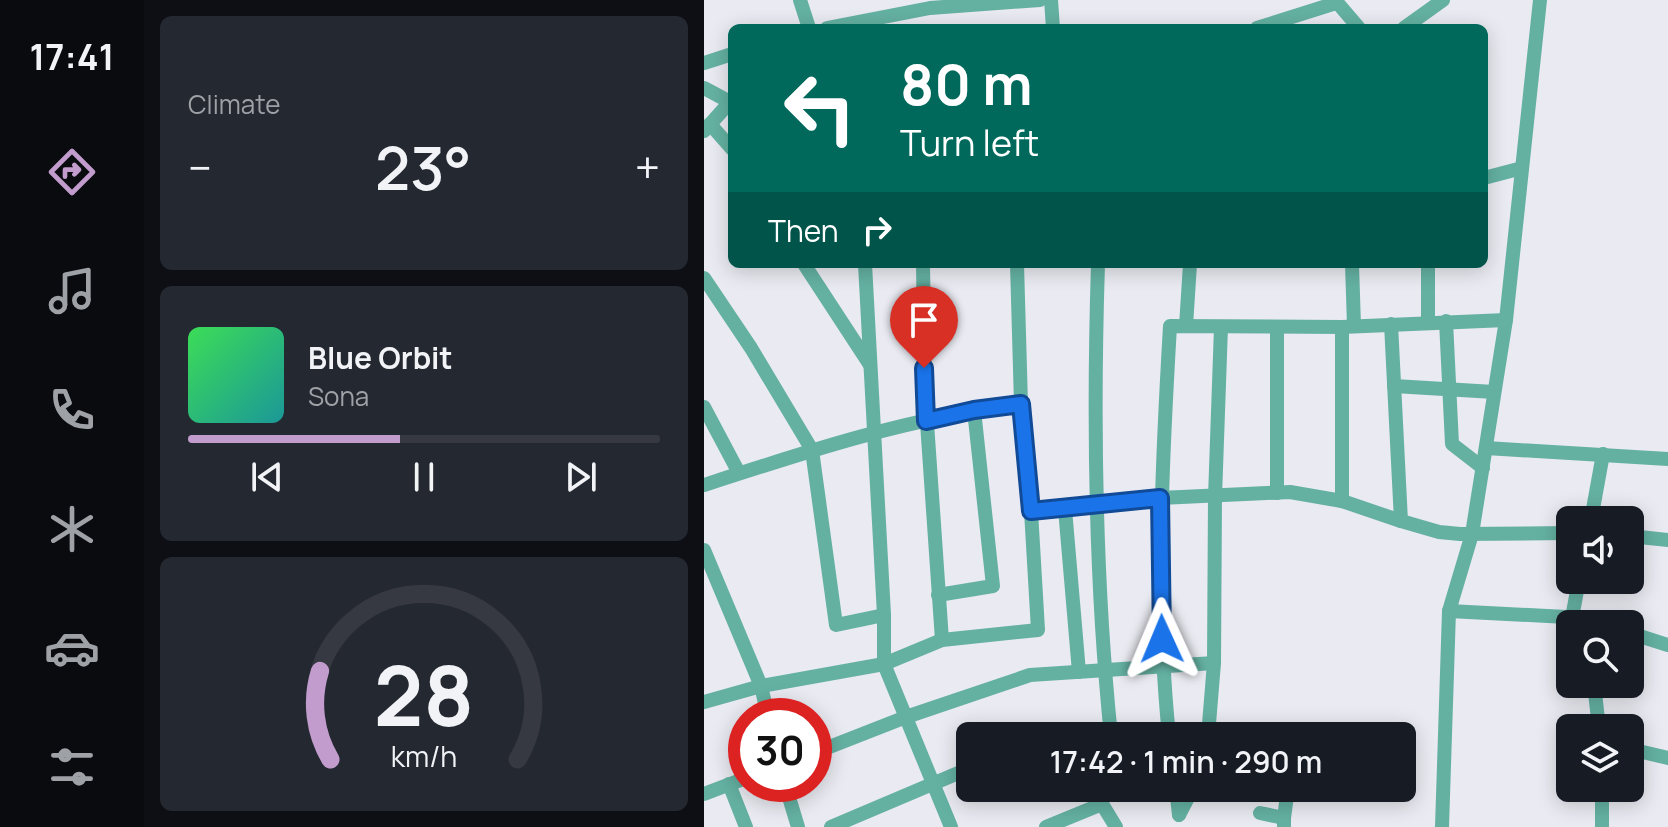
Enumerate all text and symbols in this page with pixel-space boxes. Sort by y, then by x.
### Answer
text: 17:41 [30,32,114,81]
text: 80 m [900,45,1033,122]
icon: left [768,56,872,160]
text: Climate [188,86,280,122]
text: Turn left [900,118,1039,167]
text: 23° [375,126,471,208]
text: − [188,137,212,197]
text: + [635,137,660,197]
icon: directions [44,144,100,200]
icon: right [855,208,899,252]
text: Then [768,210,839,251]
icon: music [44,263,100,319]
pin [890,286,958,368]
icon: arrive [902,298,946,342]
text: Blue Orbit [308,337,453,378]
text: Sona [308,378,369,414]
icon: phone [44,382,100,438]
icon: previous [245,455,289,499]
icon: pause [402,455,446,499]
icon: next [559,455,603,499]
icon: climate [44,501,100,557]
map controls [1556,506,1644,802]
button: sound [1556,506,1644,594]
position arrow [1120,597,1204,681]
button: search [1556,610,1644,698]
icon: car [44,620,100,676]
text: 28 [374,636,474,750]
speed limit sign: 30 [728,698,832,802]
button: layers [1556,714,1644,802]
text: km/h [391,737,457,776]
icon: filters [44,739,100,795]
text: 17:42 · 1 min · 290 m [1050,741,1322,782]

